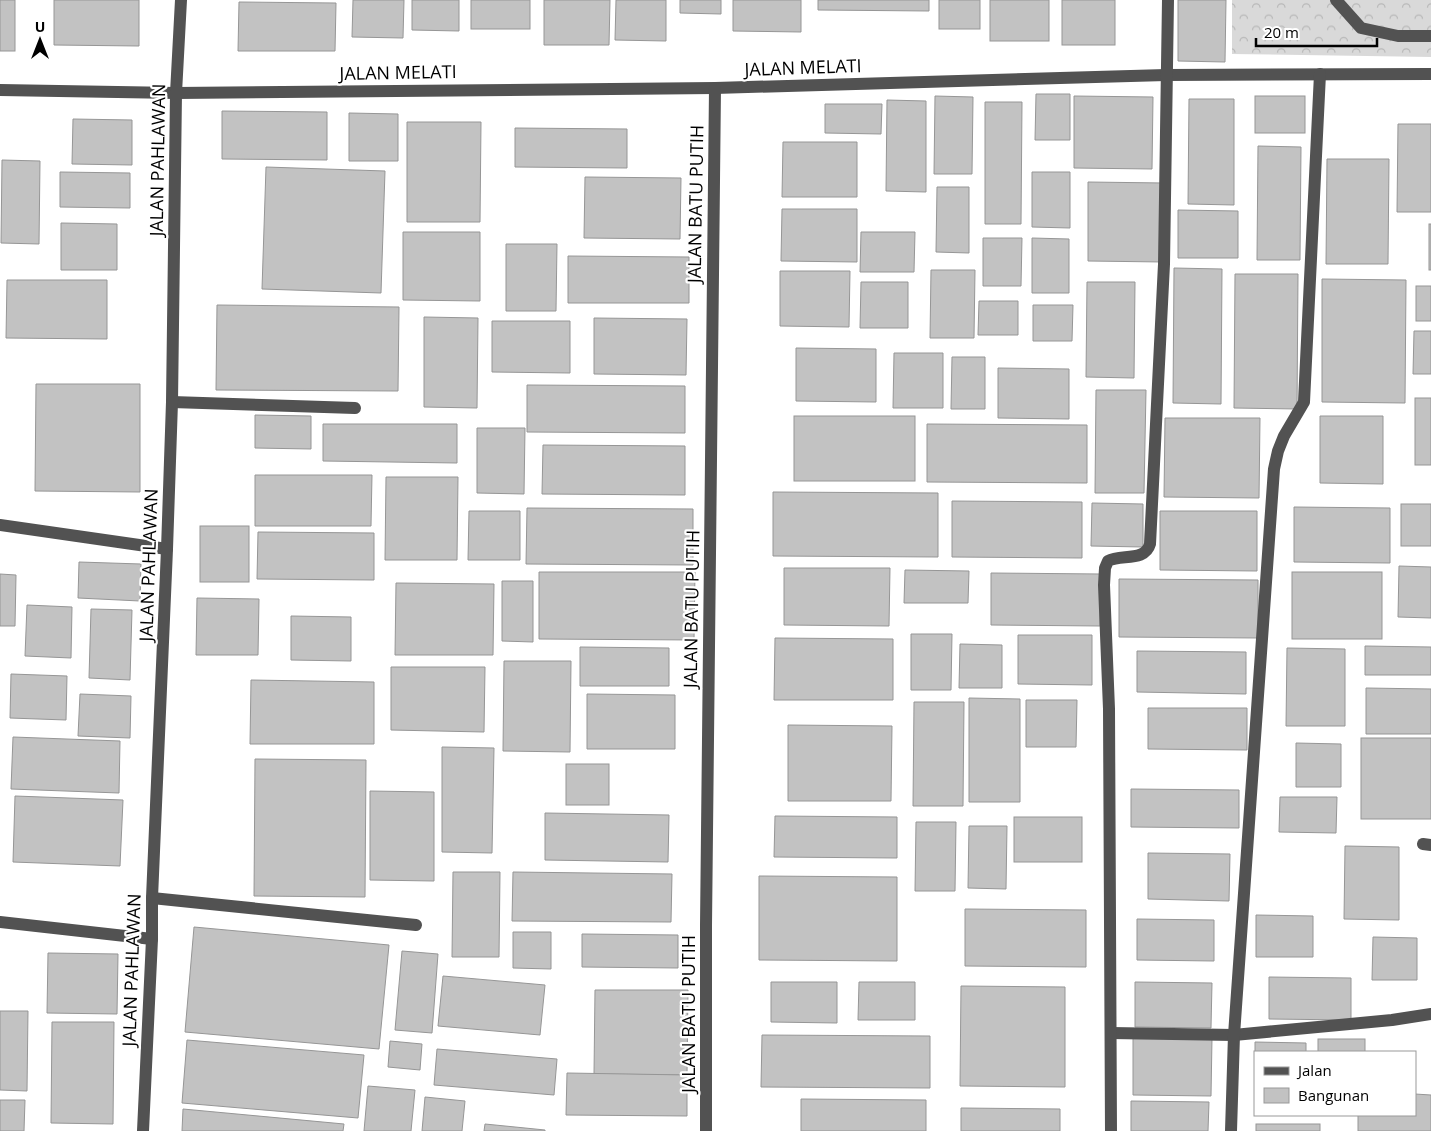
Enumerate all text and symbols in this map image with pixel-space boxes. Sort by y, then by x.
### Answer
north arrow [15,15,65,65]
scale bar [1256,15,1377,47]
text: U [35,17,45,36]
text: 20 m [1264,22,1299,42]
street label: JALAN MELATI [742,53,862,81]
street label: JALAN MELATI [337,59,457,85]
street label: JALAN PAHLAWAN [144,83,170,239]
street label: JALAN BATU PUTIH [682,125,708,285]
street label: JALAN PAHLAWAN [133,488,163,644]
street label: JALAN BATU PUTIH [678,530,704,690]
street label: JALAN PAHLAWAN [116,893,146,1049]
street label: JALAN BATU PUTIH [676,935,700,1095]
legend [1254,1051,1416,1116]
text: Jalan [1296,1060,1332,1080]
text: Bangunan [1298,1085,1369,1105]

